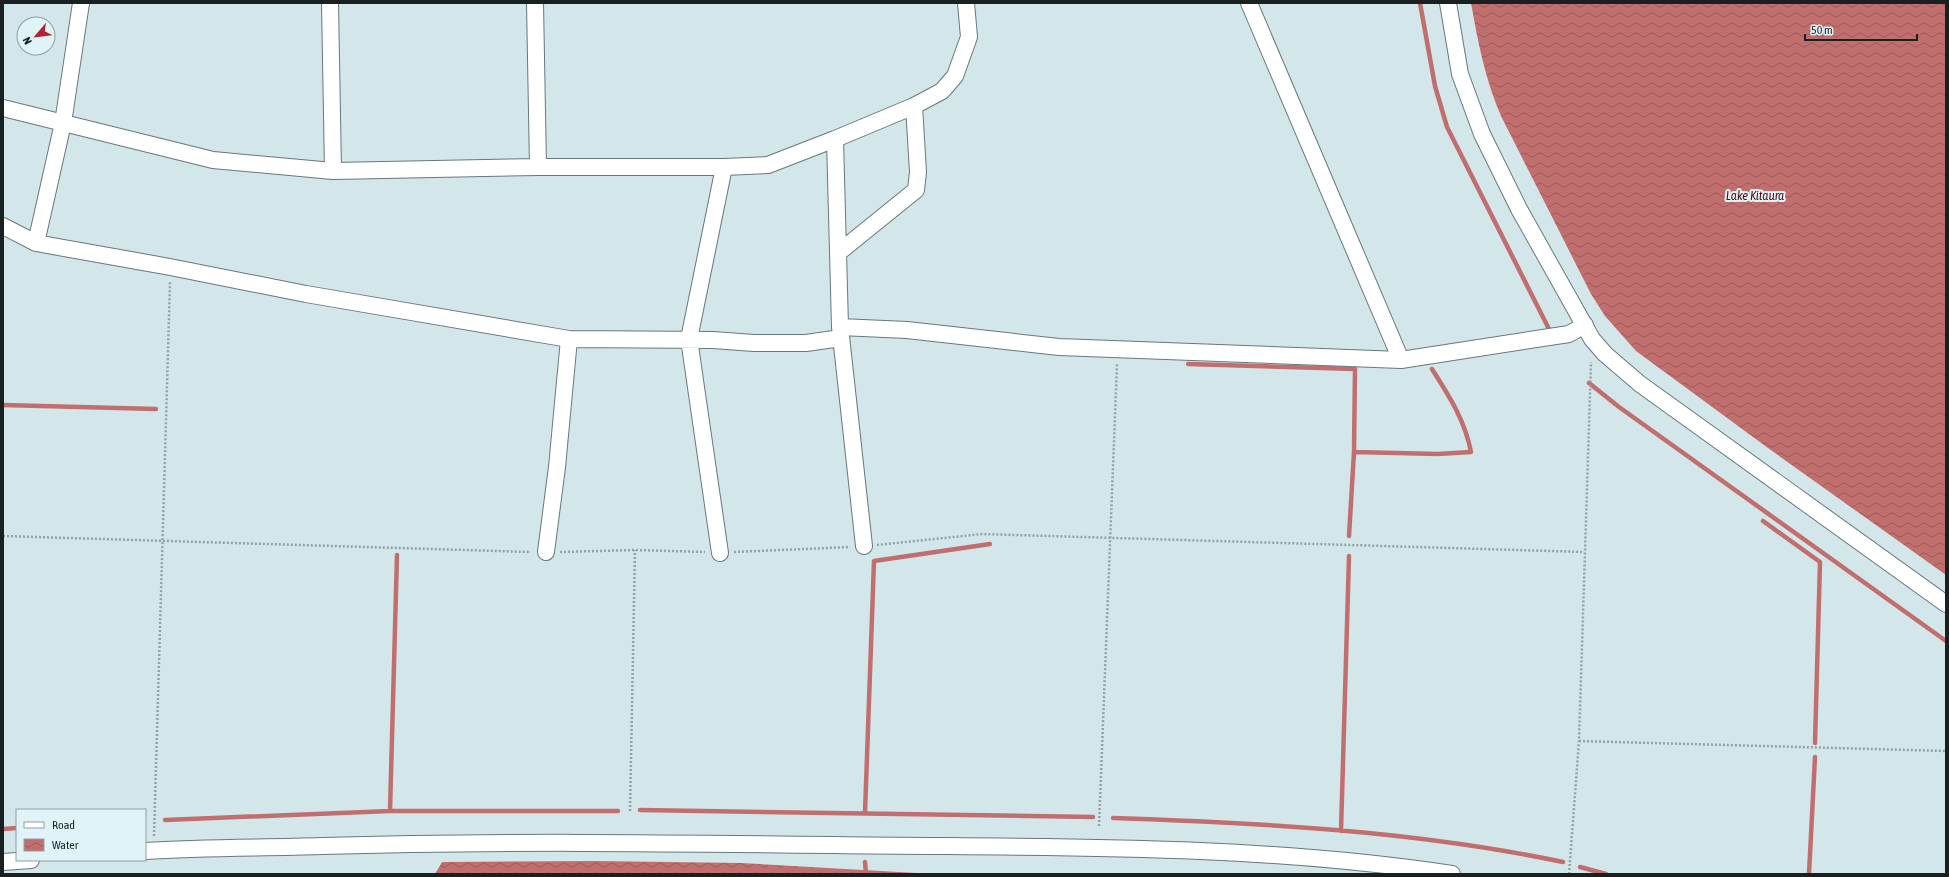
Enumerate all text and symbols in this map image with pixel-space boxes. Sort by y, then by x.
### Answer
north arrow [16,16,56,56]
scale bar [1805,16,1917,42]
text: 50 m [1811,23,1833,37]
text: N [20,35,34,46]
water label: Lake Kitaura [1726,188,1784,203]
legend [16,809,146,861]
text: Road [52,818,75,832]
text: Water [52,838,79,852]

